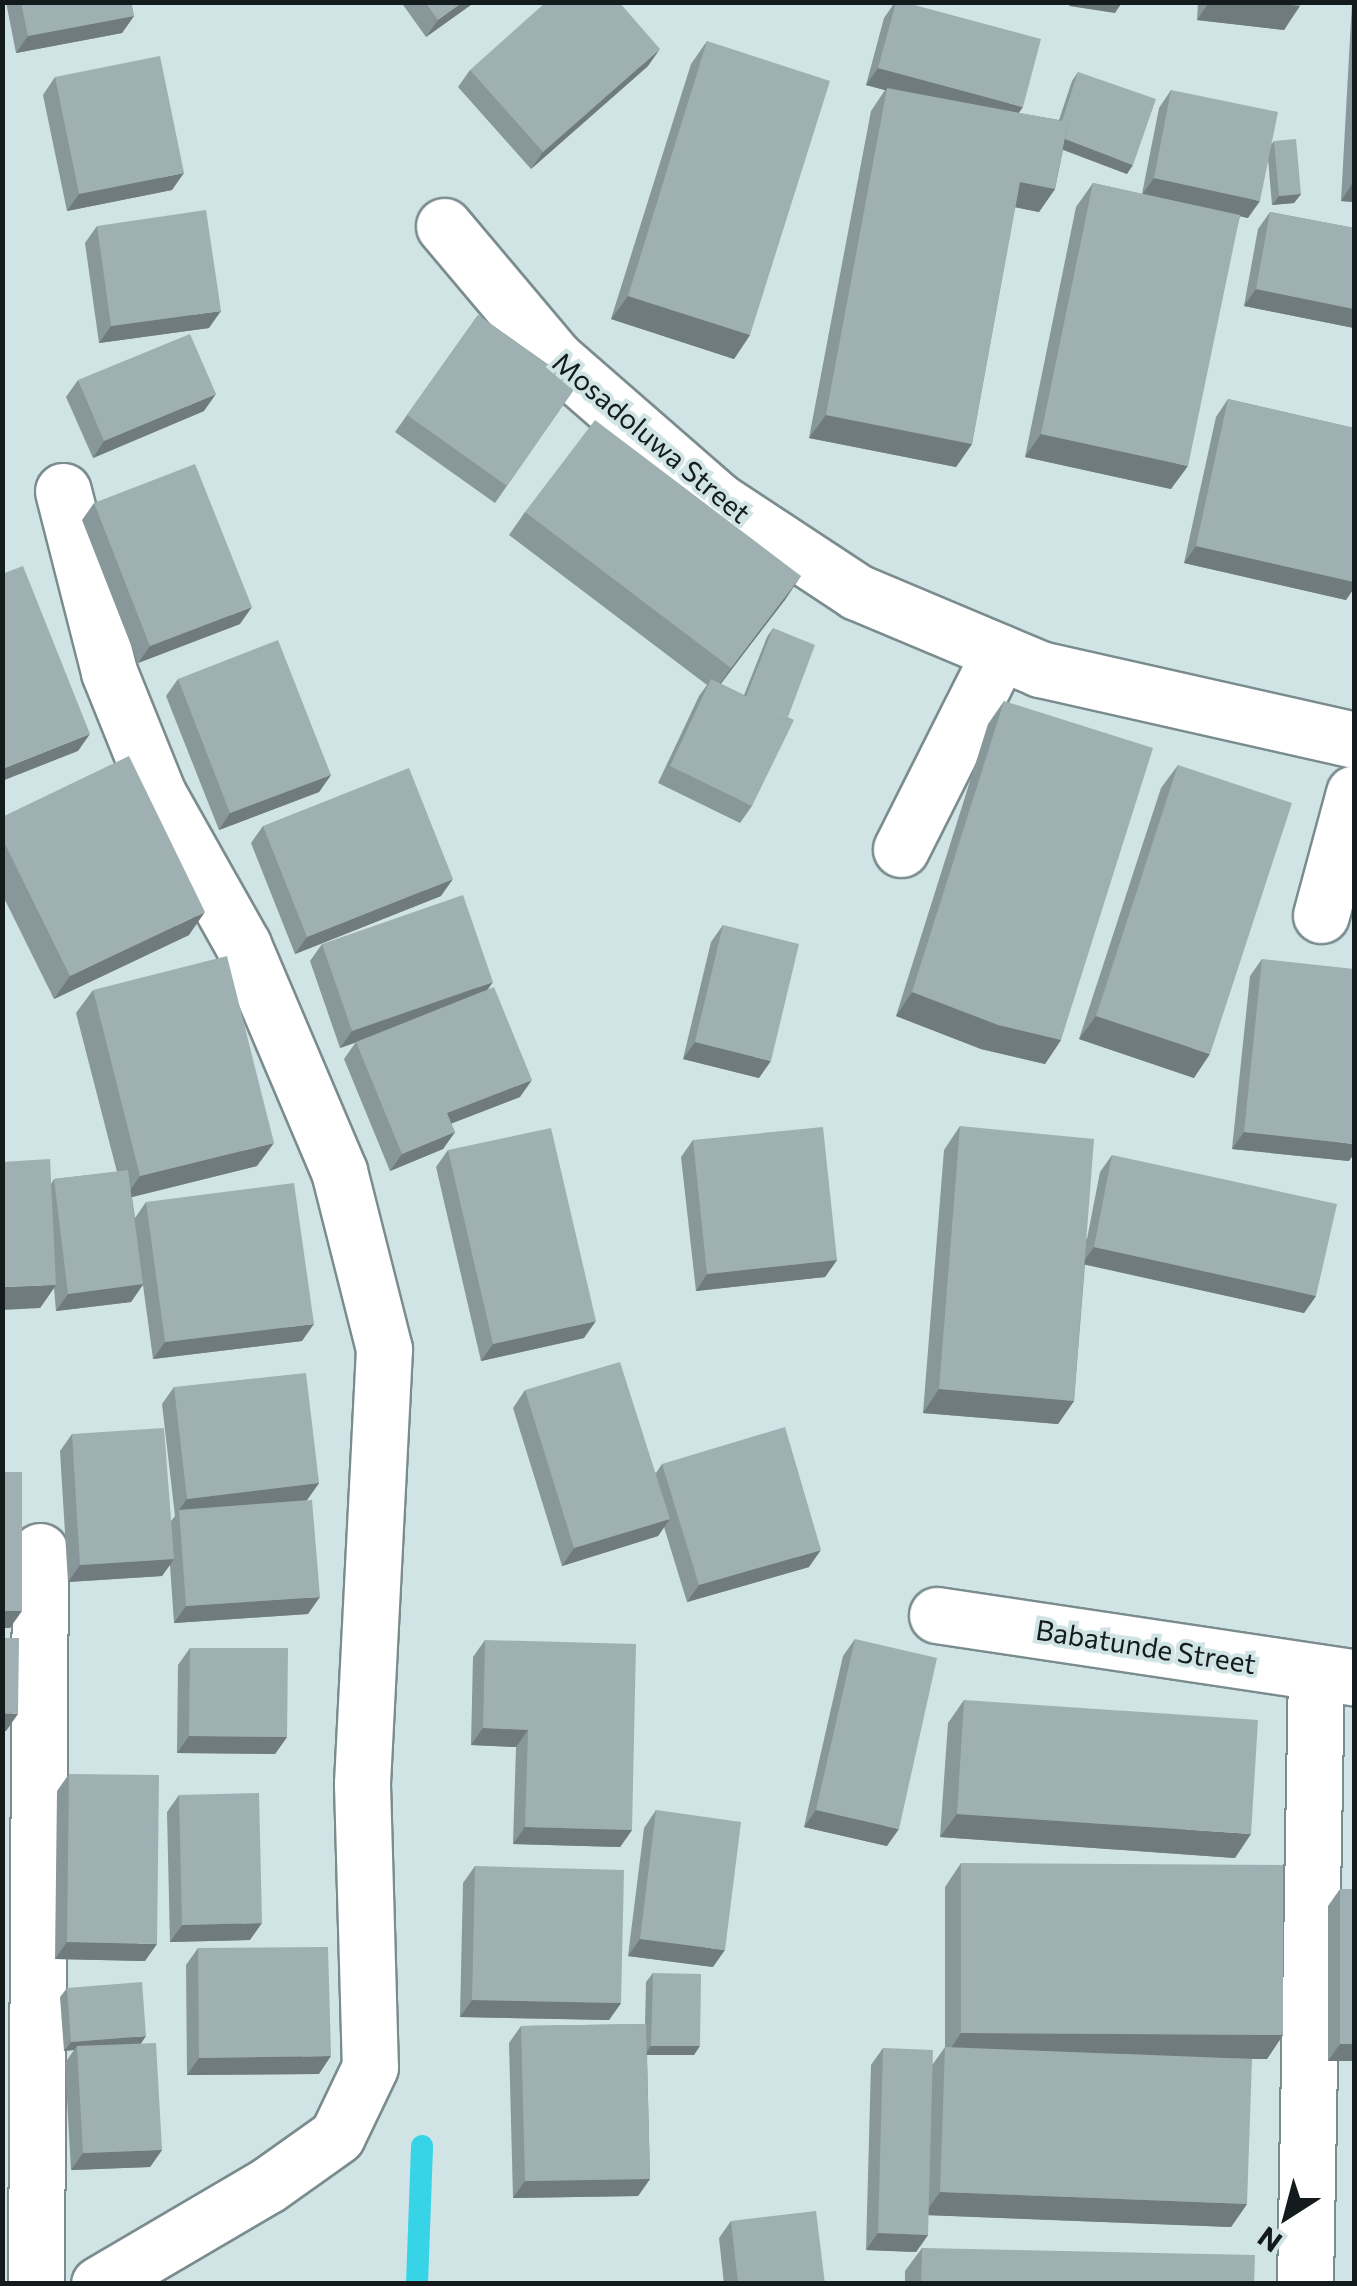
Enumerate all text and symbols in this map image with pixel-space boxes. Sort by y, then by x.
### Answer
street label: Mosadoluwa Street [546,345,758,529]
street label: Babatunde Street [1033,1612,1259,1680]
north arrow [1237,2166,1337,2266]
text: N [1251,2220,1288,2260]

